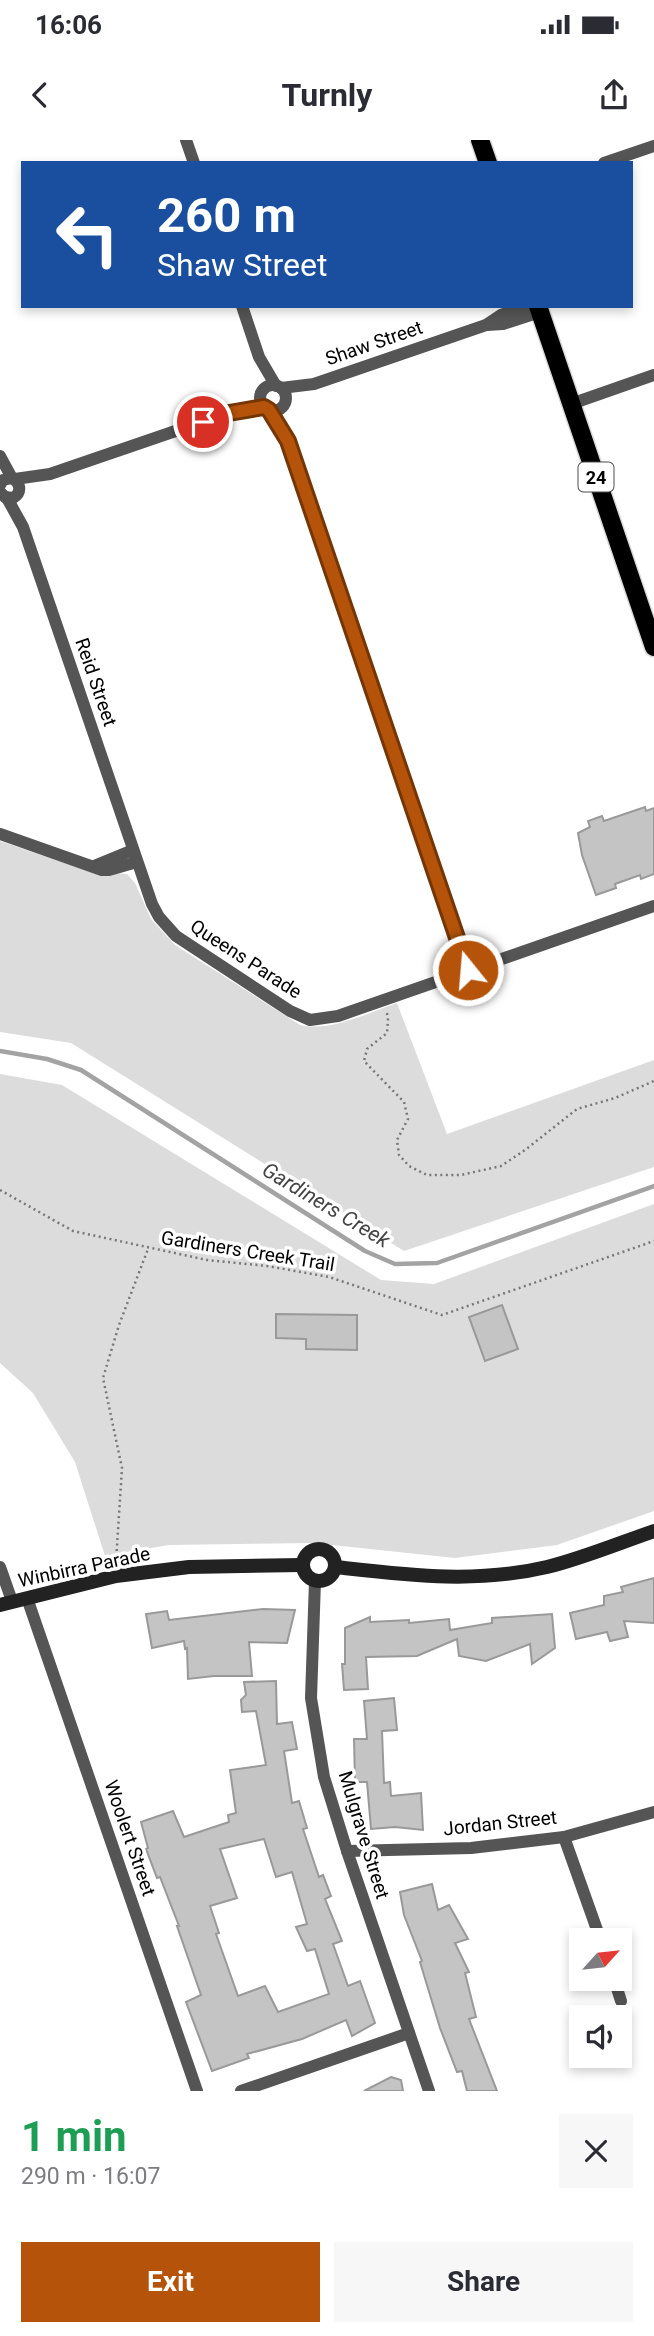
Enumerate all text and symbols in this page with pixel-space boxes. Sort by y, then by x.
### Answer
text: 16:06 [35,10,102,40]
icon: back [21,76,59,114]
text: Turnly [282,76,372,114]
icon: share [595,76,633,114]
text: 260 m [157,187,296,244]
icon: left [42,189,133,280]
text: Shaw Street [157,246,327,284]
street label: Shaw Street [322,316,426,370]
pin [173,392,233,452]
icon: arrive [184,403,222,441]
road number: 24 [578,463,614,492]
street label: Reid Street [70,635,122,729]
street label: Queens Parade [186,914,306,1004]
position arrow [431,933,505,1007]
water label: Gardiners Creek [258,1157,395,1253]
street label: Gardiners Creek Trail [160,1226,336,1276]
street label: Winbirra Parade [16,1542,152,1592]
street label: Mulgrave Street [334,1768,394,1902]
street label: Woolert Street [99,1777,161,1899]
street label: Jordan Street [442,1806,558,1840]
north arrow [569,1928,632,1992]
map controls [569,1928,632,2068]
button: sound [569,2005,632,2068]
text: 1 min [21,2112,127,2161]
button: close [559,2114,633,2188]
text: 290 m · 16:07 [21,2163,160,2190]
button: Exit [21,2242,320,2322]
button: Share [334,2242,633,2322]

